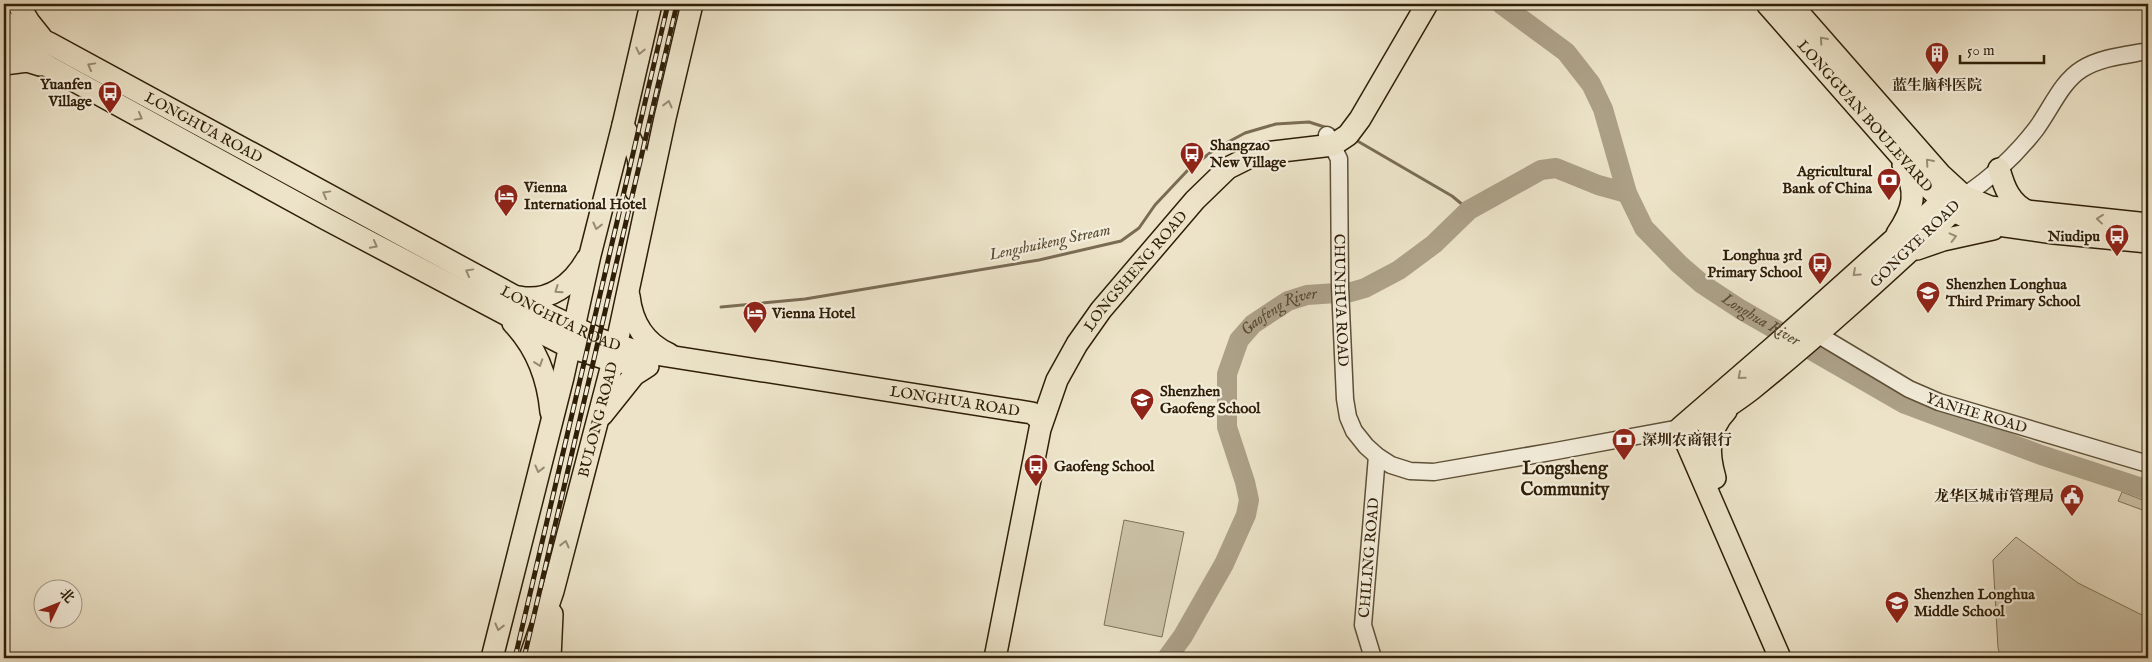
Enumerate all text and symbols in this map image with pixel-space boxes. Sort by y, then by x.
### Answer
scale bar [1960,32,2043,64]
street label: LONGGUAN BOULEVARD [1793,36,1937,196]
one-way arrow [1819,36,1828,45]
building icon: 蓝生脑科医院 [1924,41,1950,75]
text: 50 m [1967,41,1995,60]
one-way arrow [635,47,646,56]
one-way arrow [88,63,97,73]
place label: Yuanfen Village [40,75,92,111]
place label: 蓝生脑科医院 [1892,76,1982,95]
bus stop icon: Yuanfen Village [97,80,123,114]
street label: LONGHUA ROAD [142,88,266,167]
one-way arrow [662,99,673,108]
one-way arrow [134,110,143,120]
place label: Shangzao New Village [1209,136,1286,172]
bus stop icon: Shangzao New Village [1179,141,1205,175]
one-way arrow [1926,159,1935,168]
place label: Agricultural Bank of China [1782,162,1873,198]
bank icon: Agricultural Bank of China [1876,167,1902,201]
place label: Vienna International Hotel [523,178,647,214]
hotel icon: Vienna International Hotel [493,183,519,217]
one-way arrow [323,191,332,201]
street label: GONGYE ROAD [1866,196,1964,292]
street label: LONGSHENG ROAD [1079,207,1191,335]
one-way arrow [2095,214,2103,225]
water label: Lengshuikeng Stream [987,220,1112,266]
one-way arrow [593,222,603,230]
bus stop icon: Niudipu [2104,223,2130,257]
place label: Niudipu [2047,227,2100,246]
one-way arrow [1948,232,1957,243]
street label: CHUNHUA ROAD [1330,234,1353,367]
one-way arrow [369,238,378,248]
place label: Longhua 3rd Primary School [1707,246,1803,282]
bus stop icon: Longhua 3rd Primary School [1807,251,1833,285]
one-way arrow [1853,267,1862,276]
one-way arrow [465,268,474,278]
place label: Shenzhen Longhua Third Primary School [1945,275,2081,311]
school or university icon: Shenzhen Longhua Third Primary School [1915,280,1941,314]
street label: LONGHUA ROAD [497,281,623,355]
one-way arrow [554,284,564,293]
water label: Gaofeng River [1237,284,1319,340]
water label: Longhua River [1717,289,1805,352]
hotel icon: Vienna Hotel [742,300,768,334]
place label: Vienna Hotel [771,304,856,323]
one-way arrow [534,358,544,367]
street label: BULONG ROAD [574,360,622,479]
one-way arrow [1737,370,1746,379]
street label: LONGHUA ROAD [889,381,1021,420]
place label: Shenzhen Gaofeng School [1160,382,1261,418]
school or university icon: Shenzhen Gaofeng School [1129,387,1155,421]
street label: YANHE ROAD [1923,388,2030,437]
bank icon: 深圳农商银行 [1611,427,1637,461]
place label: 深圳农商银行 [1642,431,1732,450]
bus stop icon: Gaofeng School [1023,453,1049,487]
place label: Gaofeng School [1054,457,1155,476]
district label: Longsheng Community [1521,458,1611,502]
one-way arrow [535,465,545,473]
public building icon: 龙华区城市管理局 [2059,483,2085,517]
place label: 龙华区城市管理局 [1934,487,2054,506]
street label: CHILING ROAD [1354,497,1383,619]
one-way arrow [559,539,570,548]
north arrow [32,580,82,630]
text: 北 [55,585,78,607]
place label: Shenzhen Longhua Middle School [1914,585,2035,621]
school or university icon: Shenzhen Longhua Middle School [1884,590,1910,624]
one-way arrow [494,622,505,631]

